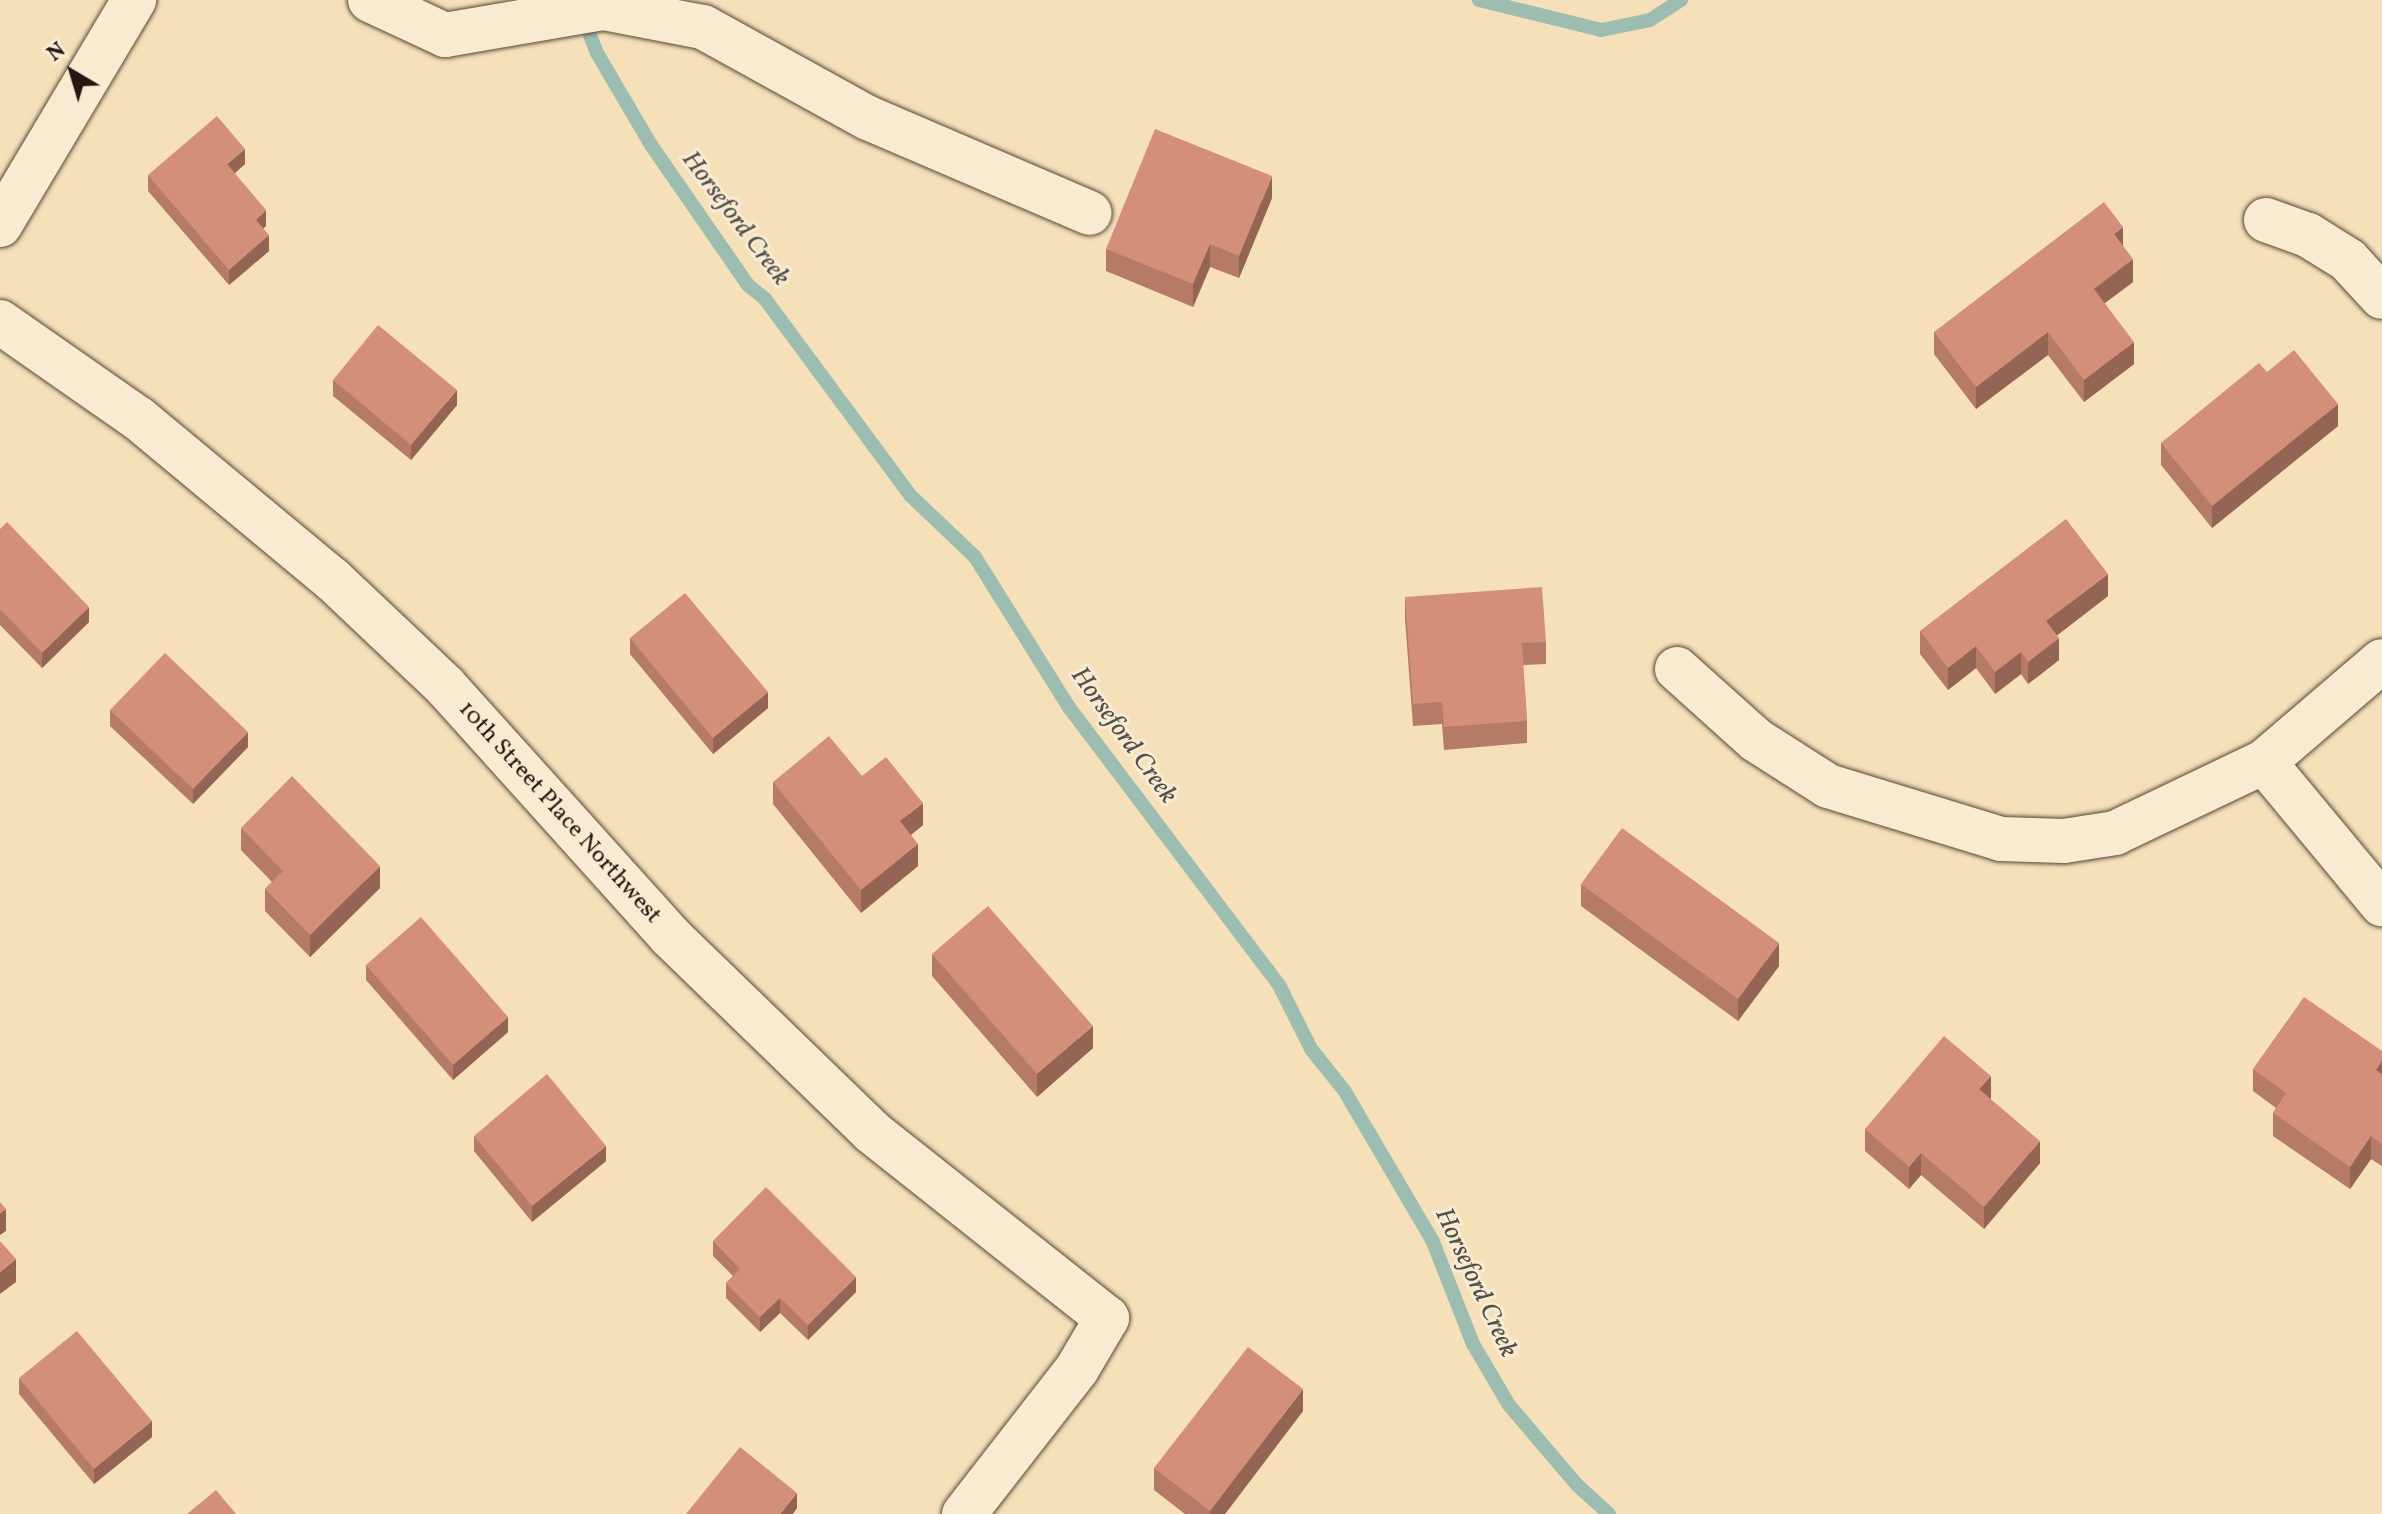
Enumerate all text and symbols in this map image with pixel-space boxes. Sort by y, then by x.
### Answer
north arrow [32,32,112,112]
text: N [41,36,73,70]
water label: Horseford Creek [674,145,796,293]
water label: Horseford Creek [1063,662,1183,810]
street label: 10th Street Place Northwest [451,696,667,930]
water label: Horseford Creek [1427,1203,1523,1363]

